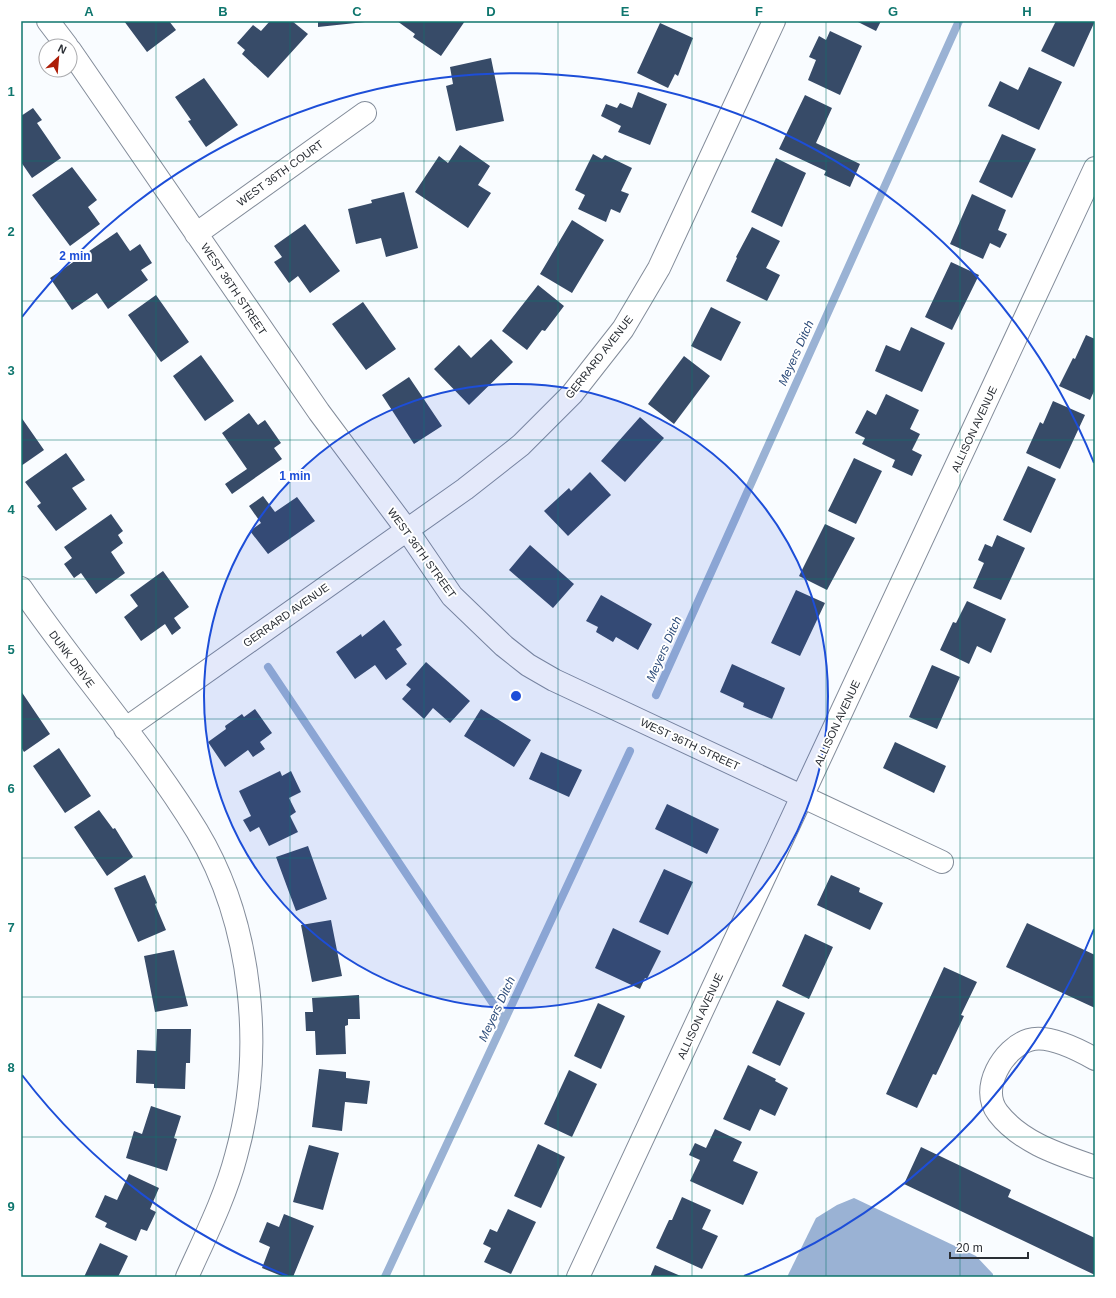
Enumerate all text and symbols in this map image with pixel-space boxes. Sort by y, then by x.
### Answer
text: A [84,4,94,19]
text: B [218,4,228,19]
text: C [352,4,362,19]
text: D [486,4,496,19]
text: E [621,4,630,19]
text: F [755,4,763,19]
text: G [888,4,898,19]
text: H [1022,4,1032,19]
north arrow [38,38,78,78]
text: N [56,42,69,56]
text: 1 [7,84,15,99]
street label: WEST 36TH COURT [235,138,326,208]
text: 2 [7,224,15,239]
street label: WEST 36TH STREET [199,241,269,337]
text: 2 min [59,249,91,263]
street label: GERRARD AVENUE [563,313,635,401]
water label: Meyers Ditch [775,318,817,388]
text: 3 [7,363,15,378]
street label: ALLISON AVENUE [949,384,999,474]
text: 1 min [279,469,311,483]
text: 4 [7,502,15,517]
street label: WEST 36TH STREET [385,506,459,600]
street label: GERRARD AVENUE [241,581,331,649]
water label: Meyers Ditch [643,614,685,684]
street label: DUNK DRIVE [47,628,97,690]
text: 5 [7,642,15,657]
street label: ALLISON AVENUE [812,678,862,768]
centre of rings [509,689,523,703]
street label: WEST 36TH STREET [639,716,742,772]
text: 6 [7,781,15,796]
text: 7 [7,920,15,935]
street label: ALLISON AVENUE [675,971,725,1061]
water label: Meyers Ditch [476,974,518,1044]
text: 8 [7,1060,15,1075]
text: 9 [7,1199,15,1214]
scale bar [950,1234,1028,1260]
text: 20 m [956,1241,983,1255]

